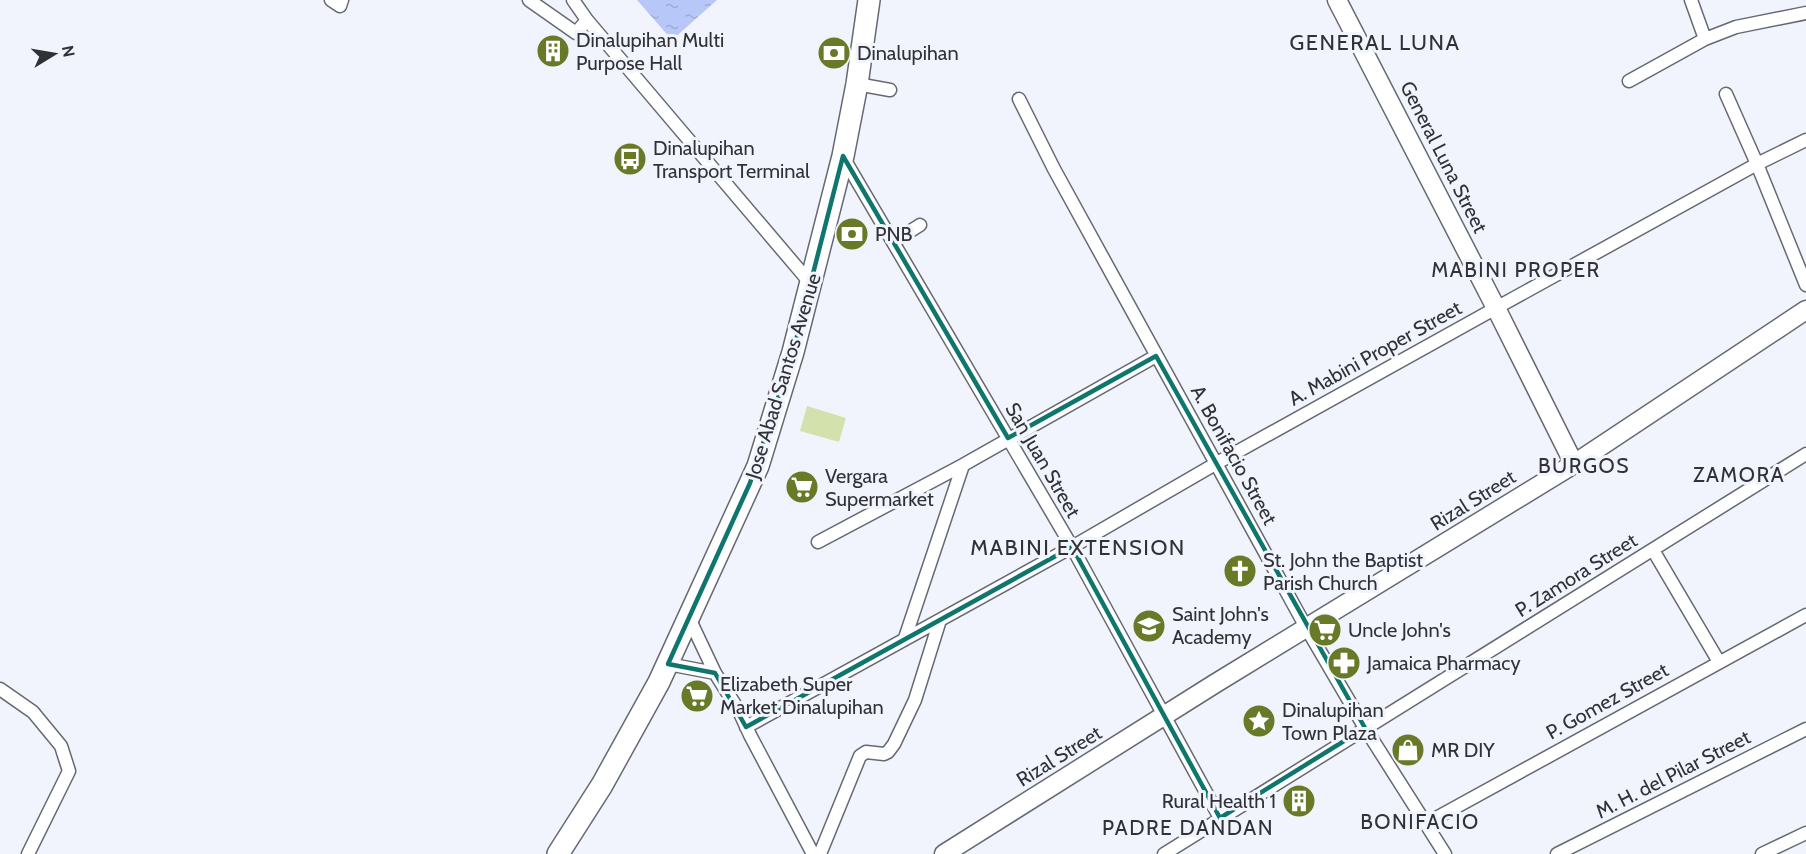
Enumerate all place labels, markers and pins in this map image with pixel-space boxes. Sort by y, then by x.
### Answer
place label: Dinalupihan Multi Purpose Hall [576,28,724,75]
building icon: Dinalupihan Multi Purpose Hall [535,33,571,69]
bank icon: Dinalupihan [816,35,852,71]
place label: Dinalupihan [857,41,959,65]
place label: Dinalupihan Transport Terminal [653,136,810,183]
bus stop icon: Dinalupihan Transport Terminal [612,141,648,177]
bank icon: PNB [834,216,870,252]
place label: PNB [875,222,913,246]
place label: Vergara Supermarket [825,464,934,511]
supermarket icon: Vergara Supermarket [784,469,820,505]
place label: St. John the Baptist Parish Church [1263,548,1423,595]
church icon: St. John the Baptist Parish Church [1222,553,1258,589]
place label: Saint John's Academy [1172,602,1269,649]
school or university icon: Saint John's Academy [1131,608,1167,644]
supermarket icon: Uncle John's [1307,612,1343,648]
place label: Uncle John's [1348,618,1451,642]
pharmacy icon: Jamaica Pharmacy [1326,645,1362,681]
place label: Jamaica Pharmacy [1366,651,1520,675]
place label: Elizabeth Super Market Dinalupihan [720,672,884,719]
supermarket icon: Elizabeth Super Market Dinalupihan [679,678,715,714]
place label: Dinalupihan Town Plaza [1282,698,1384,745]
place icon: Dinalupihan Town Plaza [1241,703,1277,739]
shop icon: MR DIY [1390,732,1426,768]
place label: MR DIY [1431,738,1495,762]
building icon: Rural Health 1 [1281,783,1317,819]
place label: Rural Health 1 [1162,789,1276,813]

